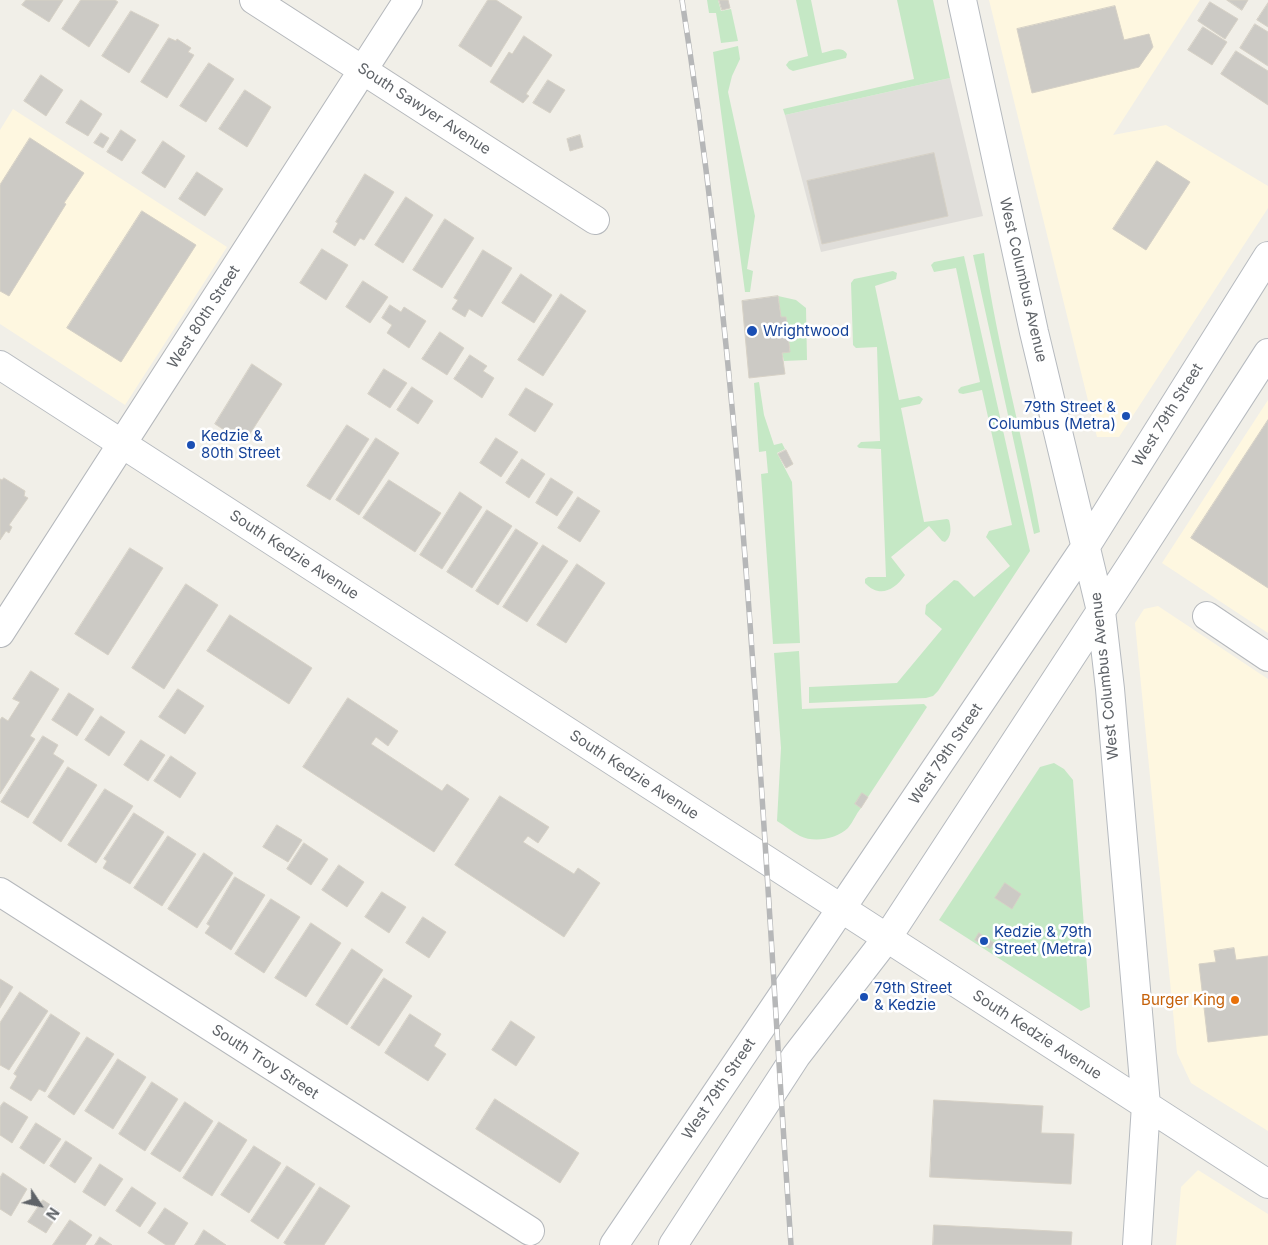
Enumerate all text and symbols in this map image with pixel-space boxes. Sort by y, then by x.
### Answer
street label: South Sawyer Avenue [354,59,494,159]
street label: West Columbus Avenue [995,196,1051,364]
street label: West 80th Street [164,262,244,372]
place label: Wrightwood [763,322,849,340]
marker: Wrightwood [745,324,759,338]
street label: West 79th Street [1129,360,1207,470]
place label: 79th Street & Columbus (Metra) [988,398,1116,433]
marker: 79th Street & Columbus (Metra) [1120,410,1132,422]
place label: Kedzie & 80th Street [201,427,280,462]
marker: Kedzie & 80th Street [185,439,197,451]
street label: South Kedzie Avenue [226,506,362,604]
street label: West Columbus Avenue [1087,591,1123,761]
street label: West 79th Street [906,700,986,808]
street label: South Kedzie Avenue [566,726,702,824]
place label: Kedzie & 79th Street (Metra) [994,923,1093,958]
marker: Kedzie & 79th Street (Metra) [978,935,990,947]
place label: 79th Street & Kedzie [874,979,952,1014]
street label: South Kedzie Avenue [969,986,1105,1084]
marker: 79th Street & Kedzie [858,991,870,1003]
place label: Burger King [1141,991,1225,1009]
marker: Burger King [1229,994,1241,1006]
street label: South Troy Street [208,1021,322,1103]
street label: West 79th Street [679,1035,759,1143]
north arrow [15,1180,65,1230]
text: N [43,1204,63,1223]

